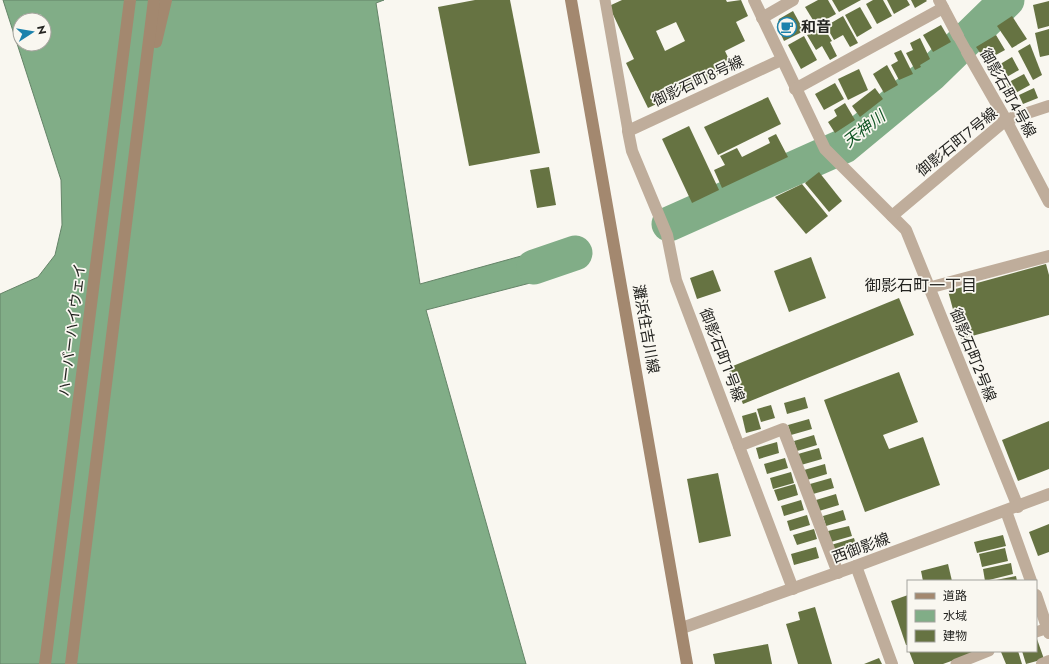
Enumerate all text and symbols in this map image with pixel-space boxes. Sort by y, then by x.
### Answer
north arrow [12,12,52,52]
cafe icon: 和音 [776,16,798,38]
place label: 和音 [801,16,831,38]
text: N [33,24,51,36]
street label: 御影石町４号線 [974,45,1042,141]
street label: 御影石町８号線 [649,50,747,112]
street label: 御影石町７号線 [912,102,1002,182]
water label: 天神川 [838,104,892,153]
street label: ハーバーハイウェイ [53,262,91,398]
district label: 御影石町一丁目 [865,274,977,297]
street label: 灘浜住吉川線 [627,283,665,375]
street label: 御影石町１号線 [694,305,750,405]
street label: 御影石町２号線 [944,305,1002,405]
street label: 西御影線 [829,527,893,569]
legend [907,580,1037,652]
text: 道路 [943,587,967,605]
text: 水域 [943,607,967,625]
text: 建物 [943,627,967,645]

